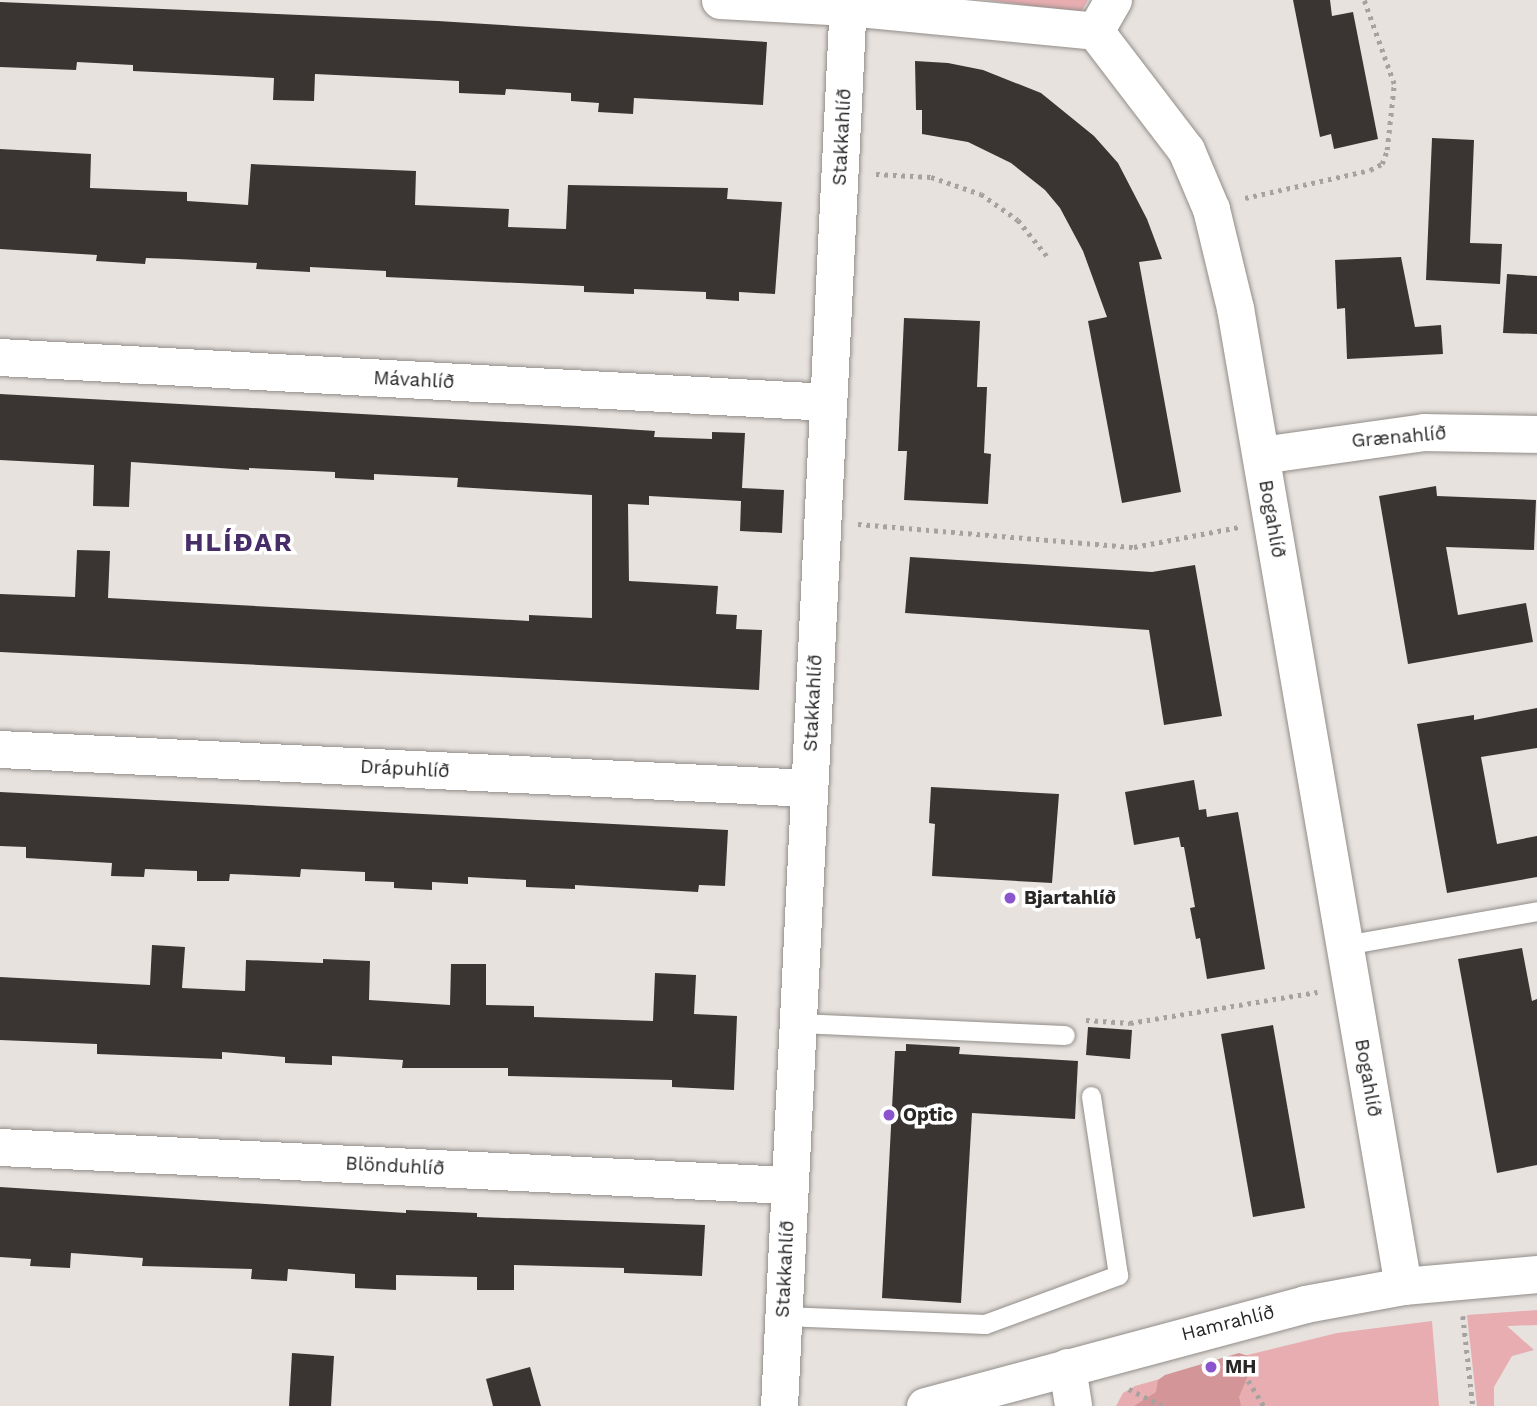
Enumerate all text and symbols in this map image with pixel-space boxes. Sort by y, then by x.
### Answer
street label: Stakkahlíð [828,88,856,186]
street label: Mávahlíð [373,366,455,394]
street label: Grænahlíð [1351,421,1447,453]
street label: Bogahlíð [1254,478,1290,560]
district label: HLÍÐAR [185,527,293,559]
street label: Stakkahlíð [799,654,827,752]
street label: Drápuhlíð [360,755,450,783]
place label: Bjartahlíð [1024,887,1116,909]
marker: Bjartahlíð [1002,890,1018,906]
street label: Bogahlíð [1350,1037,1386,1119]
place label: Optic [903,1104,953,1126]
marker: Optic [881,1107,897,1123]
street label: Blönduhlíð [345,1152,445,1180]
street label: Stakkahlíð [771,1220,799,1318]
street label: Hamrahlíð [1179,1300,1277,1346]
place label: MH [1225,1356,1256,1378]
marker: MH [1203,1359,1219,1375]

